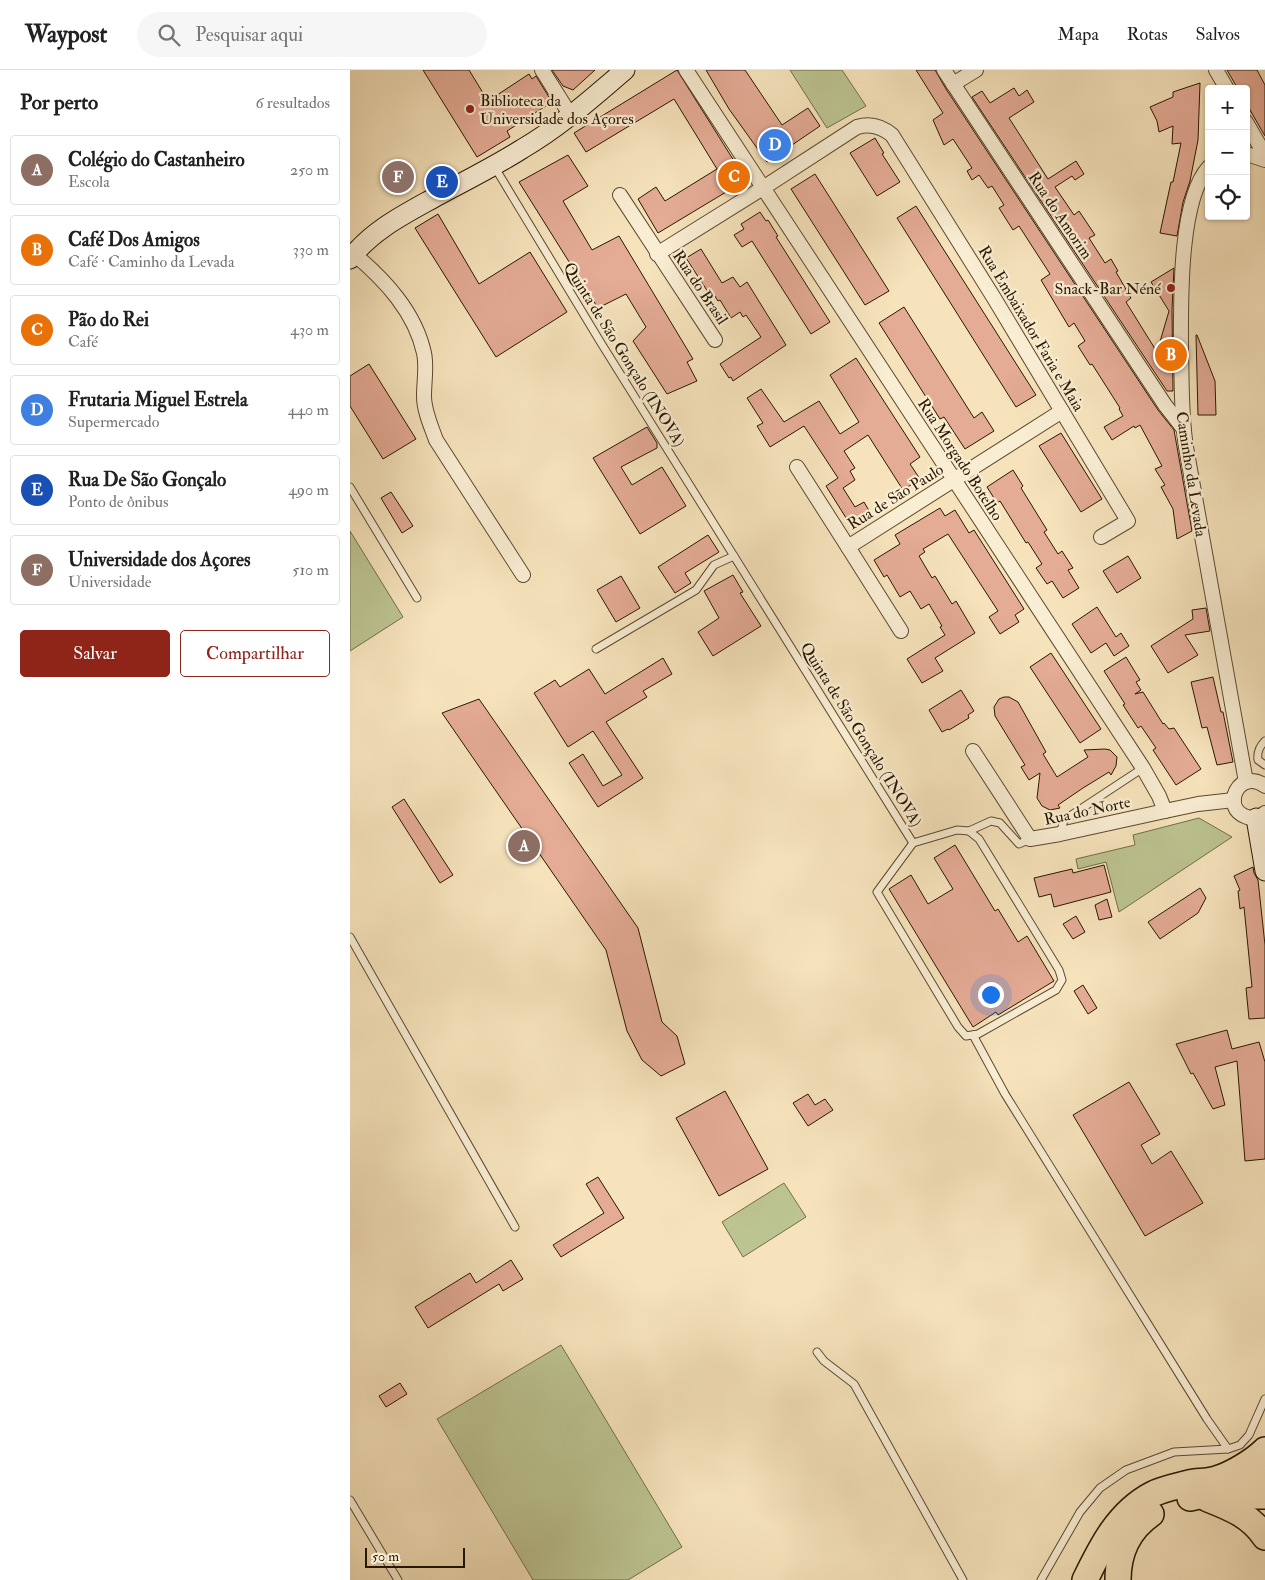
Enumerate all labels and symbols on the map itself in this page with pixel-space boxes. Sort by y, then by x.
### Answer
place label: Biblioteca da Universidade dos Açores [480,91,634,129]
marker: Biblioteca da Universidade dos Açores [464,103,476,115]
pin: D [759,126,791,164]
pin: F [382,158,414,196]
pin: C [718,158,750,196]
pin: E [426,163,458,201]
street label: Rua do Amorim [1024,168,1097,264]
street label: Rua Embaixador Faria e Maia [974,242,1089,415]
street label: Rua do Brasil [668,247,732,328]
street label: Quinta de São Gonçalo (INOVA) [559,259,689,450]
place label: Snack-Bar Néné [1054,279,1161,299]
marker: Snack-Bar Néné [1165,282,1177,294]
pin: B [1155,336,1187,374]
street label: Rua Morgado Botelho [913,395,1007,525]
street label: Caminho da Levada [1171,410,1211,539]
street label: Rua de São Paulo [844,459,948,534]
street label: Quinta de São Gonçalo (INOVA) [796,639,926,830]
street label: Rua do Norte [1042,792,1133,830]
pin: A [508,827,540,865]
your location [978,982,1004,1008]
scale bar [365,1545,465,1568]

